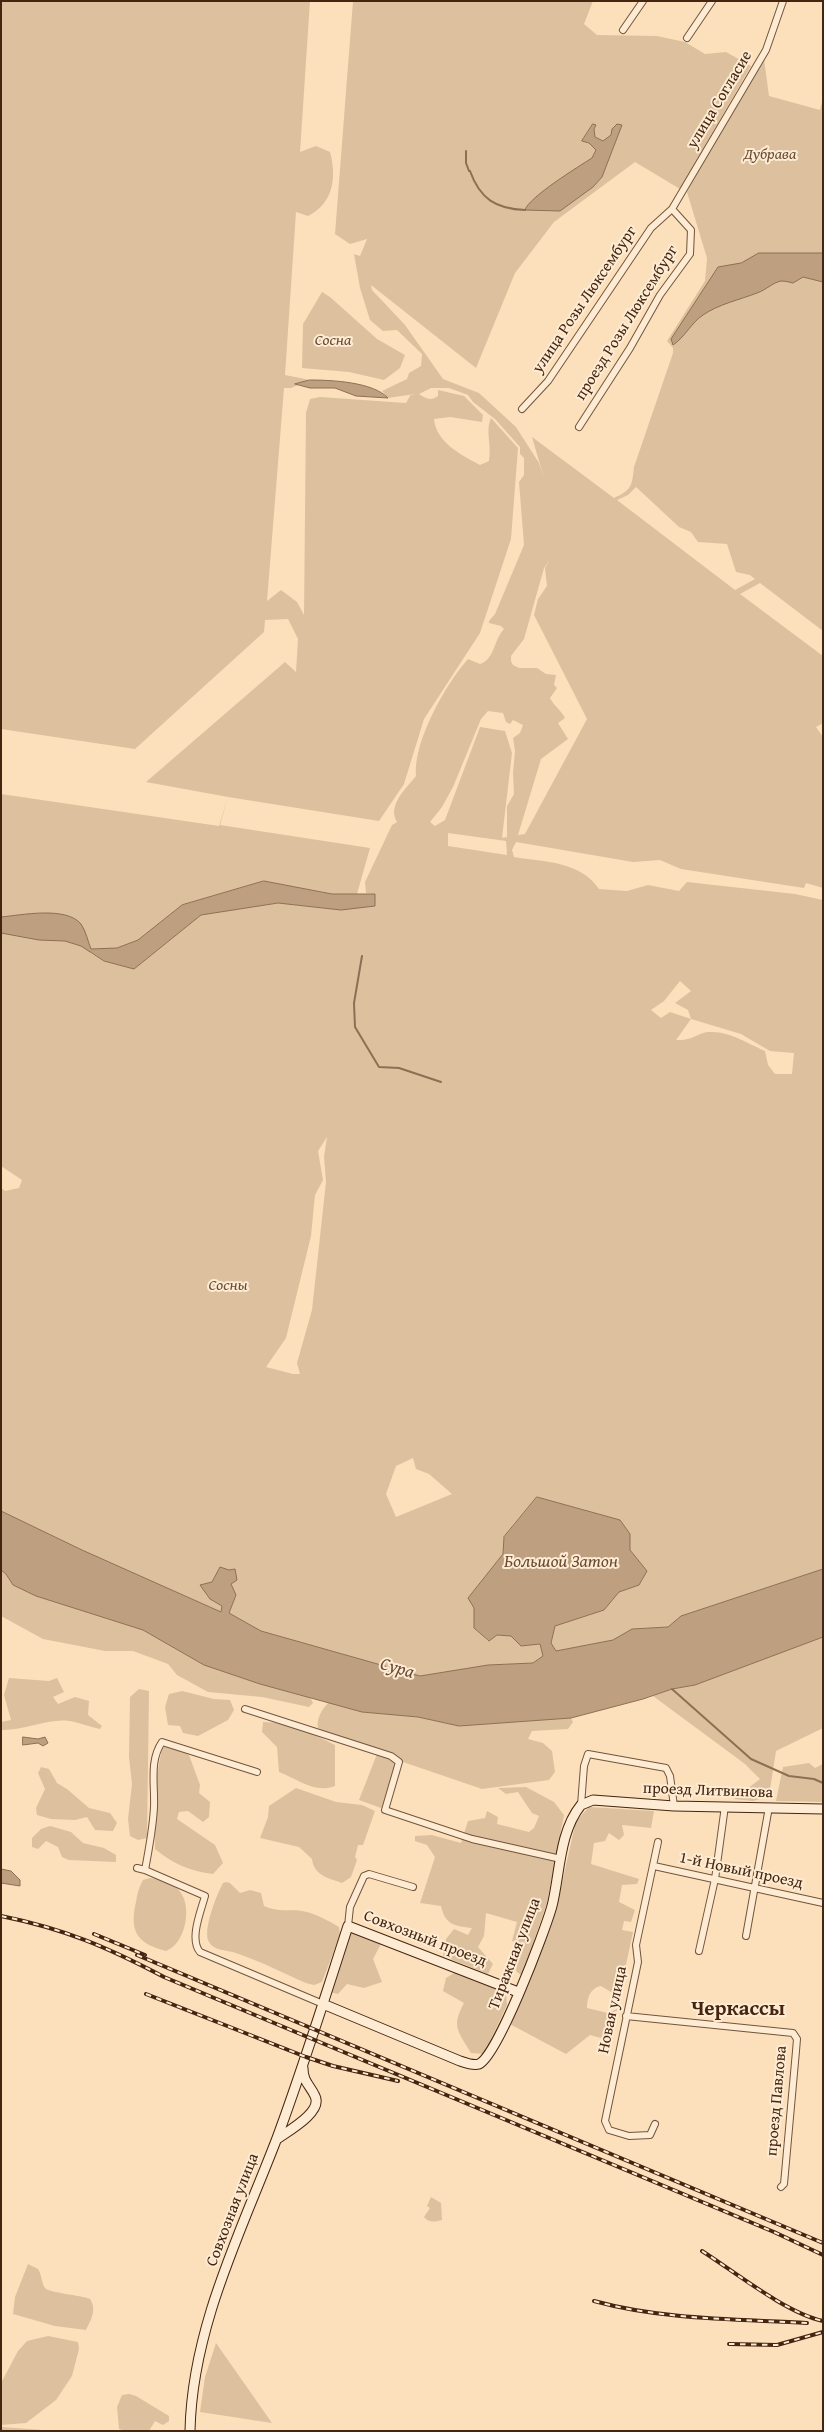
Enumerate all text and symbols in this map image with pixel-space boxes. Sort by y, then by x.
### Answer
street label: улица Согласие [683,48,757,152]
park label: Дубрава [744,145,796,165]
street label: улица Розы Люксембург [529,223,641,377]
street label: проезд Розы Люксембург [571,242,683,404]
park label: Сосна [315,331,351,351]
park label: Сосны [208,1276,248,1296]
water label: Большой Затон [504,1551,618,1573]
water label: Сура [378,1654,416,1684]
street label: проезд Литвинова [643,1779,773,1803]
street label: 1-й Новый проезд [677,1849,805,1893]
street label: Тиражная улица [485,1895,545,2013]
street label: Совхозный проезд [361,1907,489,1971]
street label: Новая улица [594,1964,632,2056]
district label: Черкассы [691,1997,785,2023]
street label: проезд Павлова [763,2045,791,2157]
street label: Совхозная улица [203,2151,263,2269]

